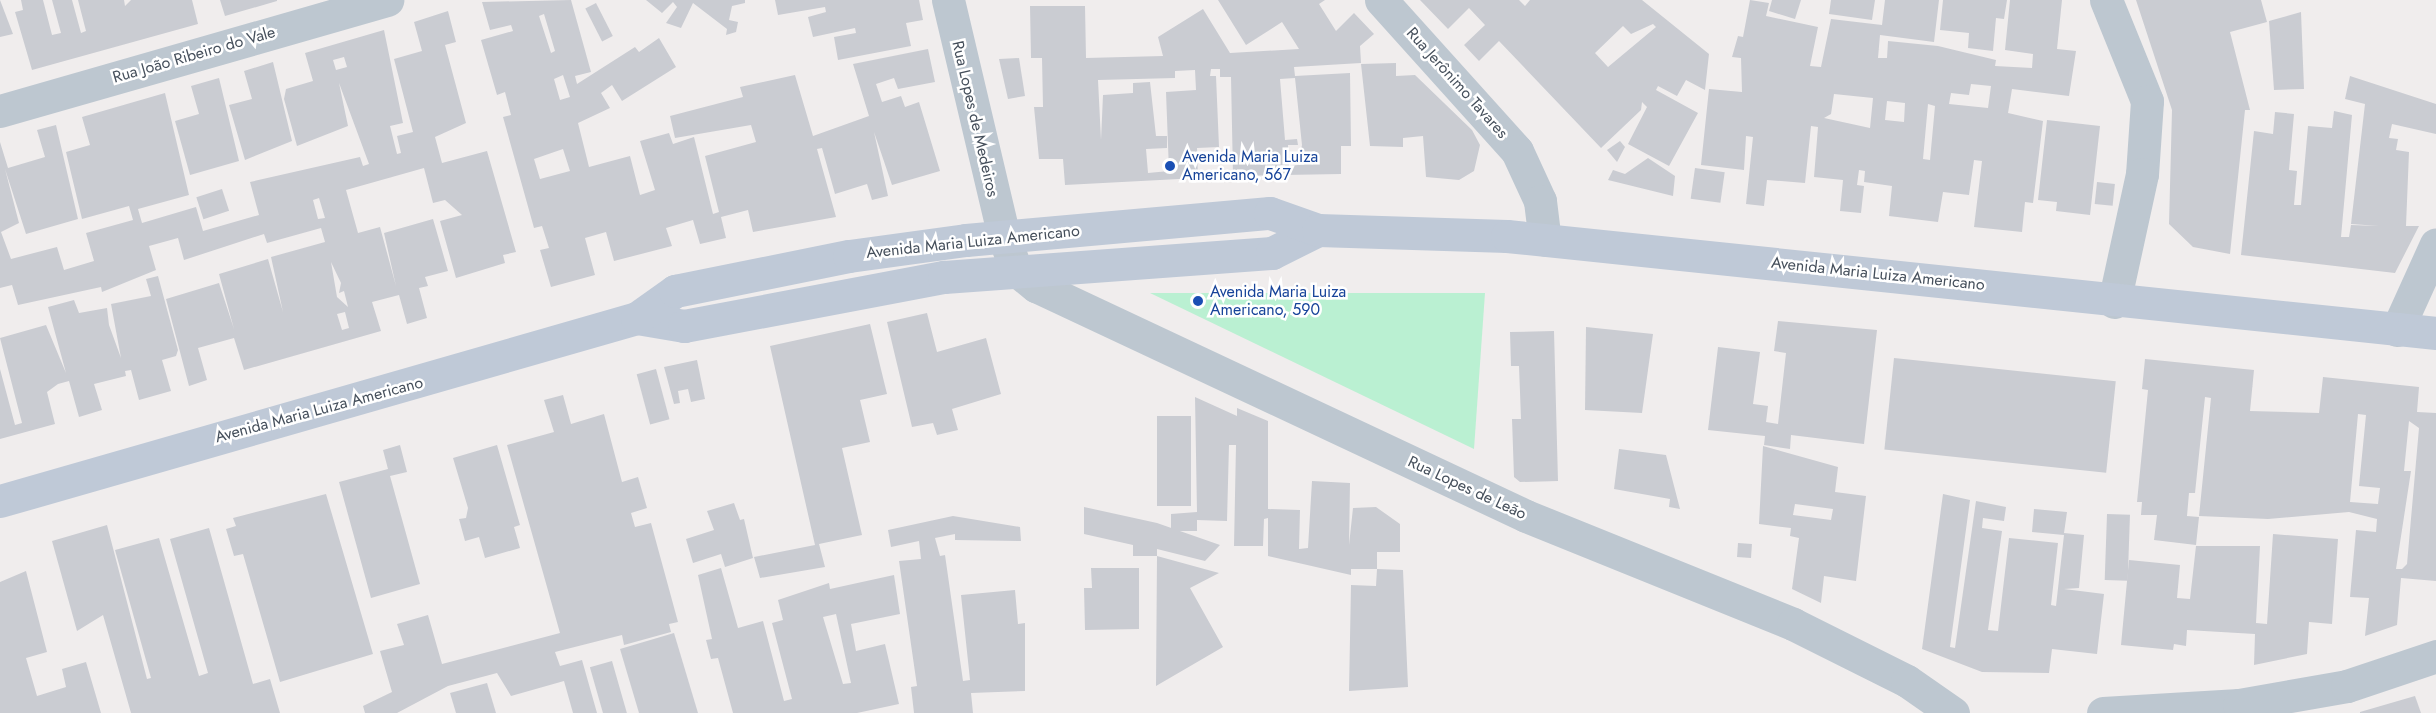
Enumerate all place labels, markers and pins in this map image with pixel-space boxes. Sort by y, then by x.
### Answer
place label: Avenida Maria Luiza Americano, 567 [1182,147,1318,185]
marker: Avenida Maria Luiza Americano, 567 [1163,159,1177,173]
place label: Avenida Maria Luiza Americano, 590 [1210,282,1346,320]
marker: Avenida Maria Luiza Americano, 590 [1191,294,1205,308]

